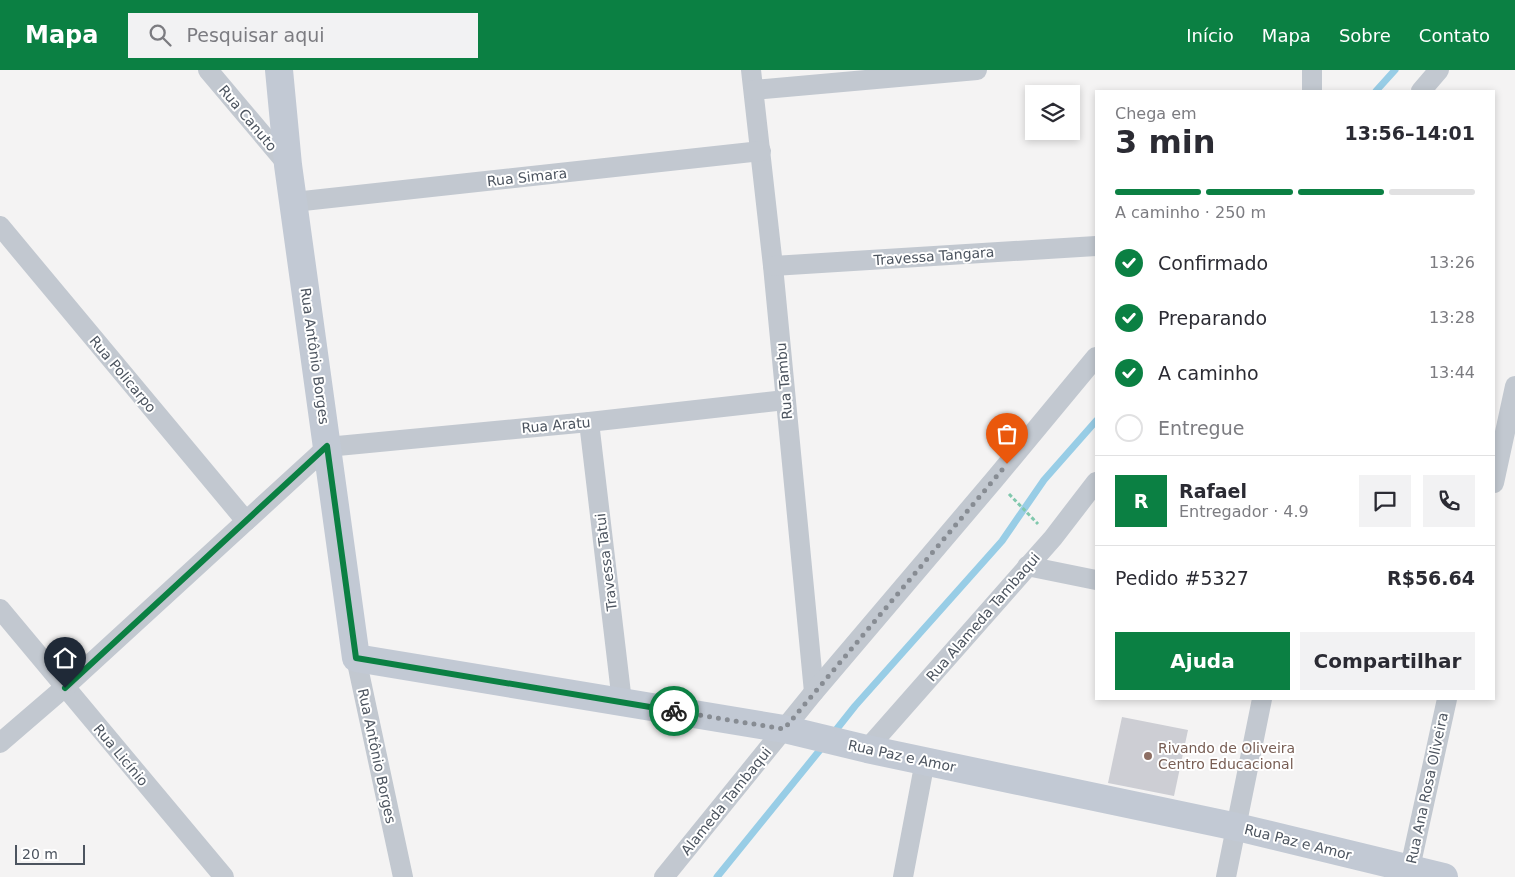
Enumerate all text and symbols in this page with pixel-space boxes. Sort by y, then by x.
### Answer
search box [128,13,478,58]
text: Mapa [25,21,98,49]
icon: search [146,21,174,49]
text: Pesquisar aqui [186,24,325,46]
text: Início [1186,25,1234,46]
text: Mapa [1262,25,1311,46]
text: Sobre [1339,25,1391,46]
text: Contato [1419,25,1490,46]
street label: Rua Canuto [216,82,280,154]
map controls [1025,85,1080,140]
button: layers [1025,85,1080,140]
text: Chega em [1115,104,1197,123]
text: 13:56–14:01 [1345,122,1475,144]
text: 3 min [1115,123,1216,161]
street label: Rua Simara [486,165,568,189]
text: A caminho · 250 m [1115,203,1266,222]
street label: Travessa Tangara [872,244,995,268]
icon: check [1115,249,1143,277]
text: Confirmado [1158,252,1268,274]
text: 13:26 [1429,253,1475,272]
street label: Rua Antônio Borges [297,287,333,425]
icon: check [1115,304,1143,332]
text: Preparando [1158,307,1267,329]
text: 13:28 [1429,308,1475,327]
street label: Rua Policarpo [86,333,160,415]
street label: Rua Tambu [773,342,795,420]
icon: check [1115,359,1143,387]
text: A caminho [1158,362,1259,384]
text: 13:44 [1429,363,1475,382]
pin [986,413,1028,464]
street label: Rua Aratu [521,414,591,436]
text: Entregue [1158,417,1244,439]
icon: bag [993,420,1021,448]
button: chat [1359,475,1411,527]
button: phone [1423,475,1475,527]
text: Rafael [1179,480,1247,502]
text: R [1134,490,1148,512]
text: Entregador · 4.9 [1179,502,1309,521]
street label: Travessa Tatui [592,512,620,613]
street label: Rua Alameda Tambaqui [923,550,1043,684]
text: Pedido #5327 [1115,567,1249,589]
text: R$56.64 [1387,567,1475,589]
button: Ajuda [1115,632,1290,690]
button: Compartilhar [1300,632,1475,690]
pin [44,637,86,688]
icon: home [51,644,79,672]
courier [649,686,699,736]
street label: Rua Antônio Borges [355,687,399,825]
icon: bike [660,697,688,725]
street label: Rua Ana Rosa Oliveira [1403,711,1451,865]
street label: Rua Licínio [91,721,151,789]
street label: Rua Paz e Amor [847,737,958,775]
place label: Rivando de Oliveira Centro Educacional [1158,740,1295,772]
street label: Alameda Tambaqui [678,744,774,858]
marker: Rivando de Oliveira Centro Educacional [1142,750,1154,762]
street label: Rua Paz e Amor [1243,821,1353,863]
scale bar [15,842,85,865]
text: 20 m [22,846,58,862]

